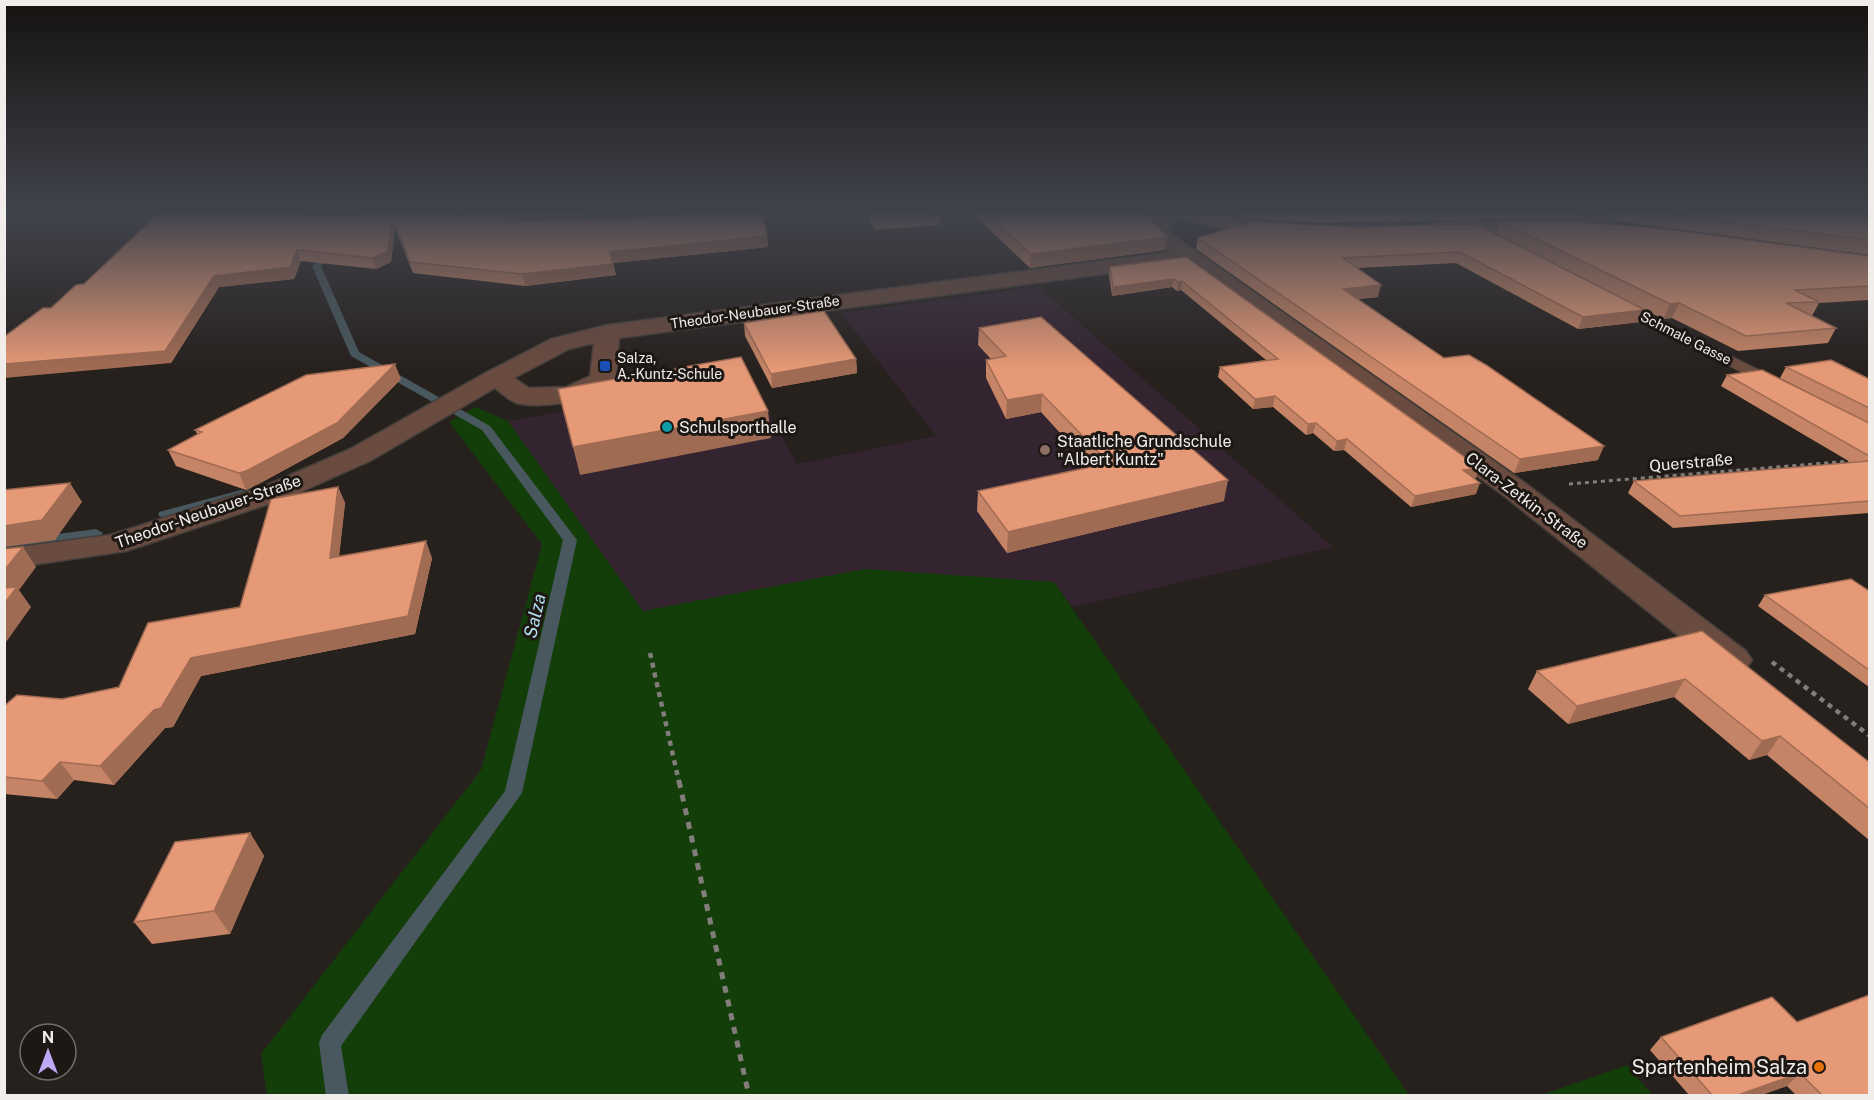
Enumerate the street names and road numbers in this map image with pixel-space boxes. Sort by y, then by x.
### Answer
street label: Theodor-Neubauer-Straße [669,292,841,332]
street label: Schmale Gasse [1638,308,1734,368]
street label: Clara-Zetkin-Straße [1462,448,1591,552]
street label: Querstraße [1648,449,1734,476]
street label: Theodor-Neubauer-Straße [113,471,303,552]

